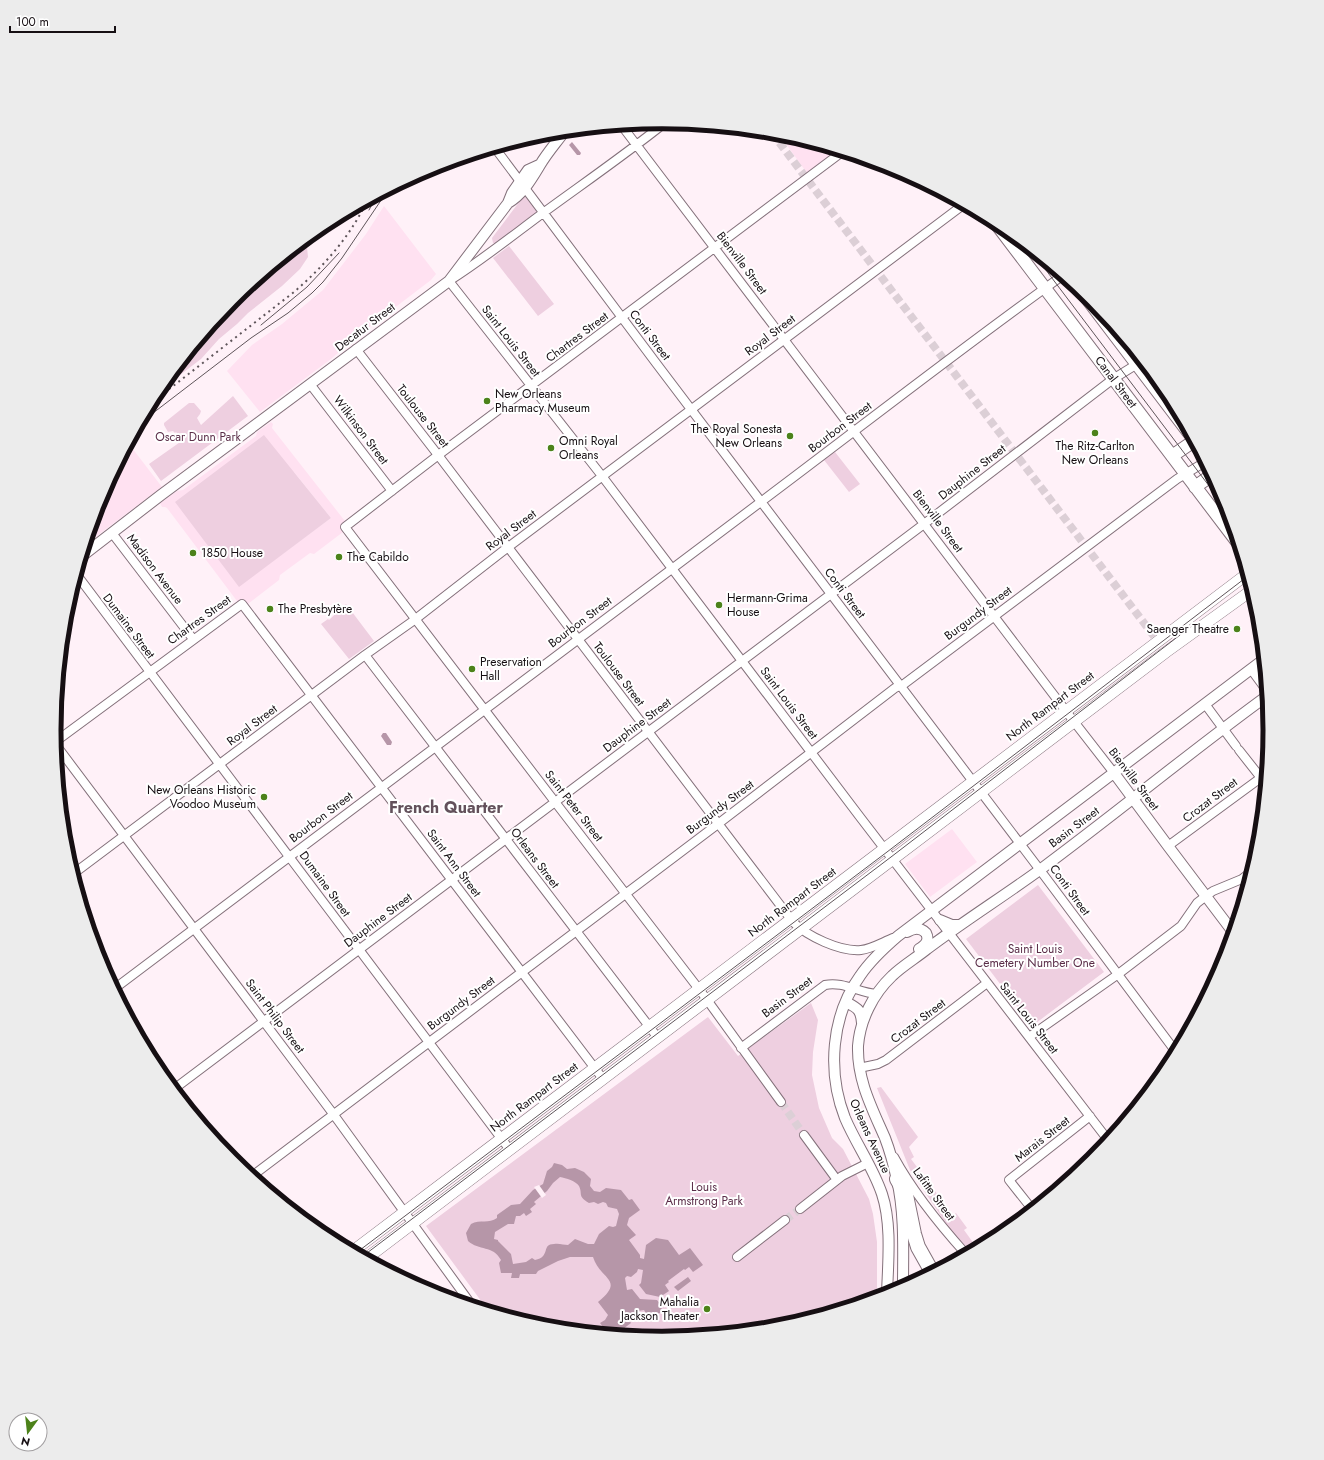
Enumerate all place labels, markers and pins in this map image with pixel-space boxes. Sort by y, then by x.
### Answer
place label: New Orleans Pharmacy Museum [495,385,590,417]
marker: New Orleans Pharmacy Museum [482,396,492,406]
place label: The Royal Sonesta New Orleans [691,420,782,452]
marker: The Ritz-Carlton New Orleans [1090,428,1100,438]
marker: The Royal Sonesta New Orleans [785,431,795,441]
place label: Omni Royal Orleans [559,432,618,464]
place label: The Ritz-Carlton New Orleans [1055,437,1135,469]
marker: Omni Royal Orleans [546,443,556,453]
place label: 1850 House [201,544,263,562]
marker: 1850 House [188,548,198,558]
place label: The Cabildo [347,548,409,566]
marker: The Cabildo [334,552,344,562]
place label: Hermann-Grima House [727,589,808,621]
place label: The Presbytère [278,600,352,618]
marker: Hermann-Grima House [714,600,724,610]
marker: The Presbytère [265,604,275,614]
place label: Saenger Theatre [1147,620,1229,638]
marker: Saenger Theatre [1232,624,1242,634]
place label: Preservation Hall [480,653,542,685]
marker: Preservation Hall [467,664,477,674]
place label: New Orleans Historic Voodoo Museum [147,781,256,813]
marker: New Orleans Historic Voodoo Museum [259,792,269,802]
place label: Mahalia Jackson Theater [619,1293,700,1325]
marker: Mahalia Jackson Theater [702,1304,712,1314]

